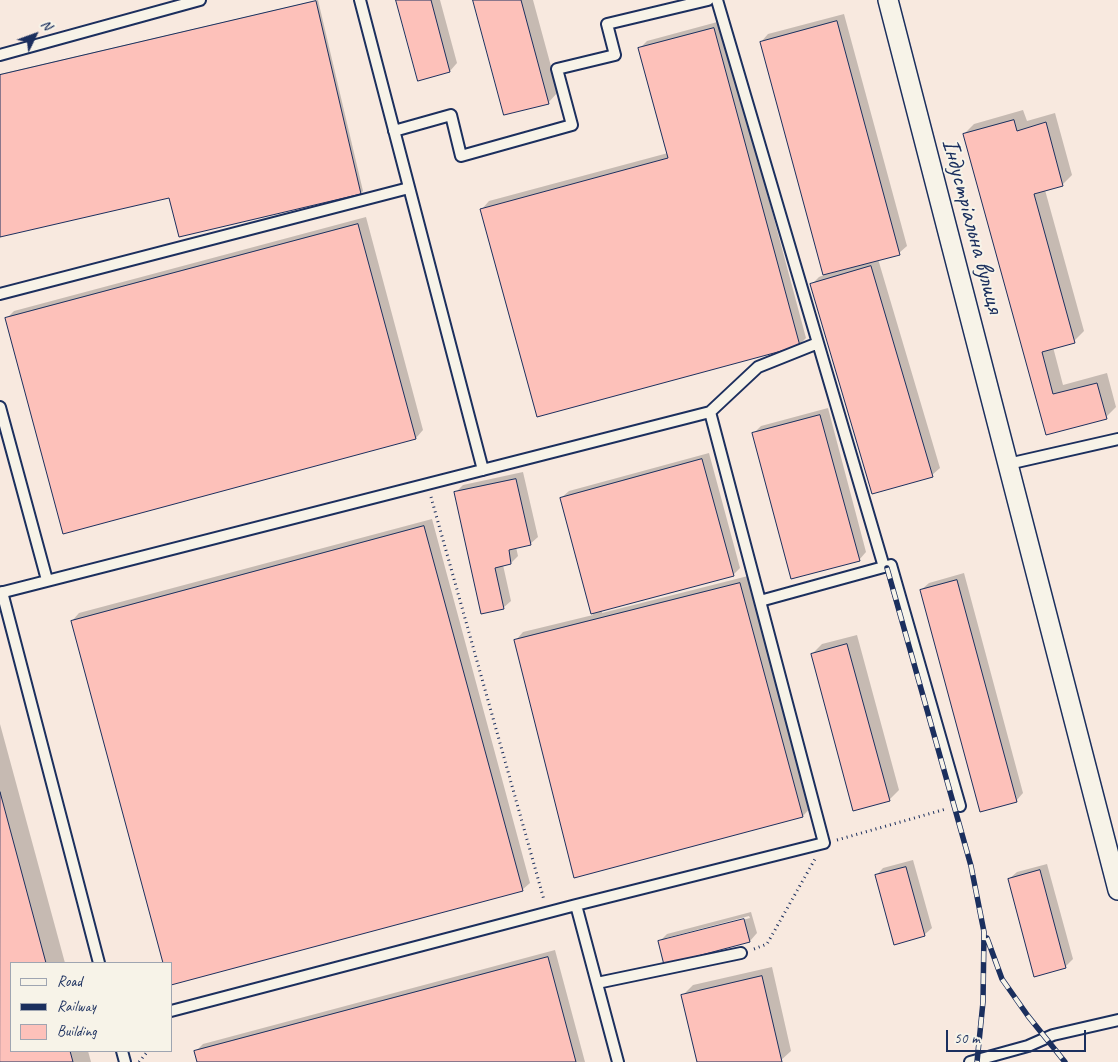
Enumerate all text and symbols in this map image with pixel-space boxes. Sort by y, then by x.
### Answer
north arrow [10,10,60,60]
text: N [37,16,56,34]
street label: Індустріальна вулиця [934,135,1010,317]
legend [10,962,172,1052]
text: Road [57,972,82,991]
text: Railway [57,997,96,1016]
scale bar [948,1020,1088,1052]
text: Building [57,1022,96,1041]
text: 50 m [954,1029,980,1048]

